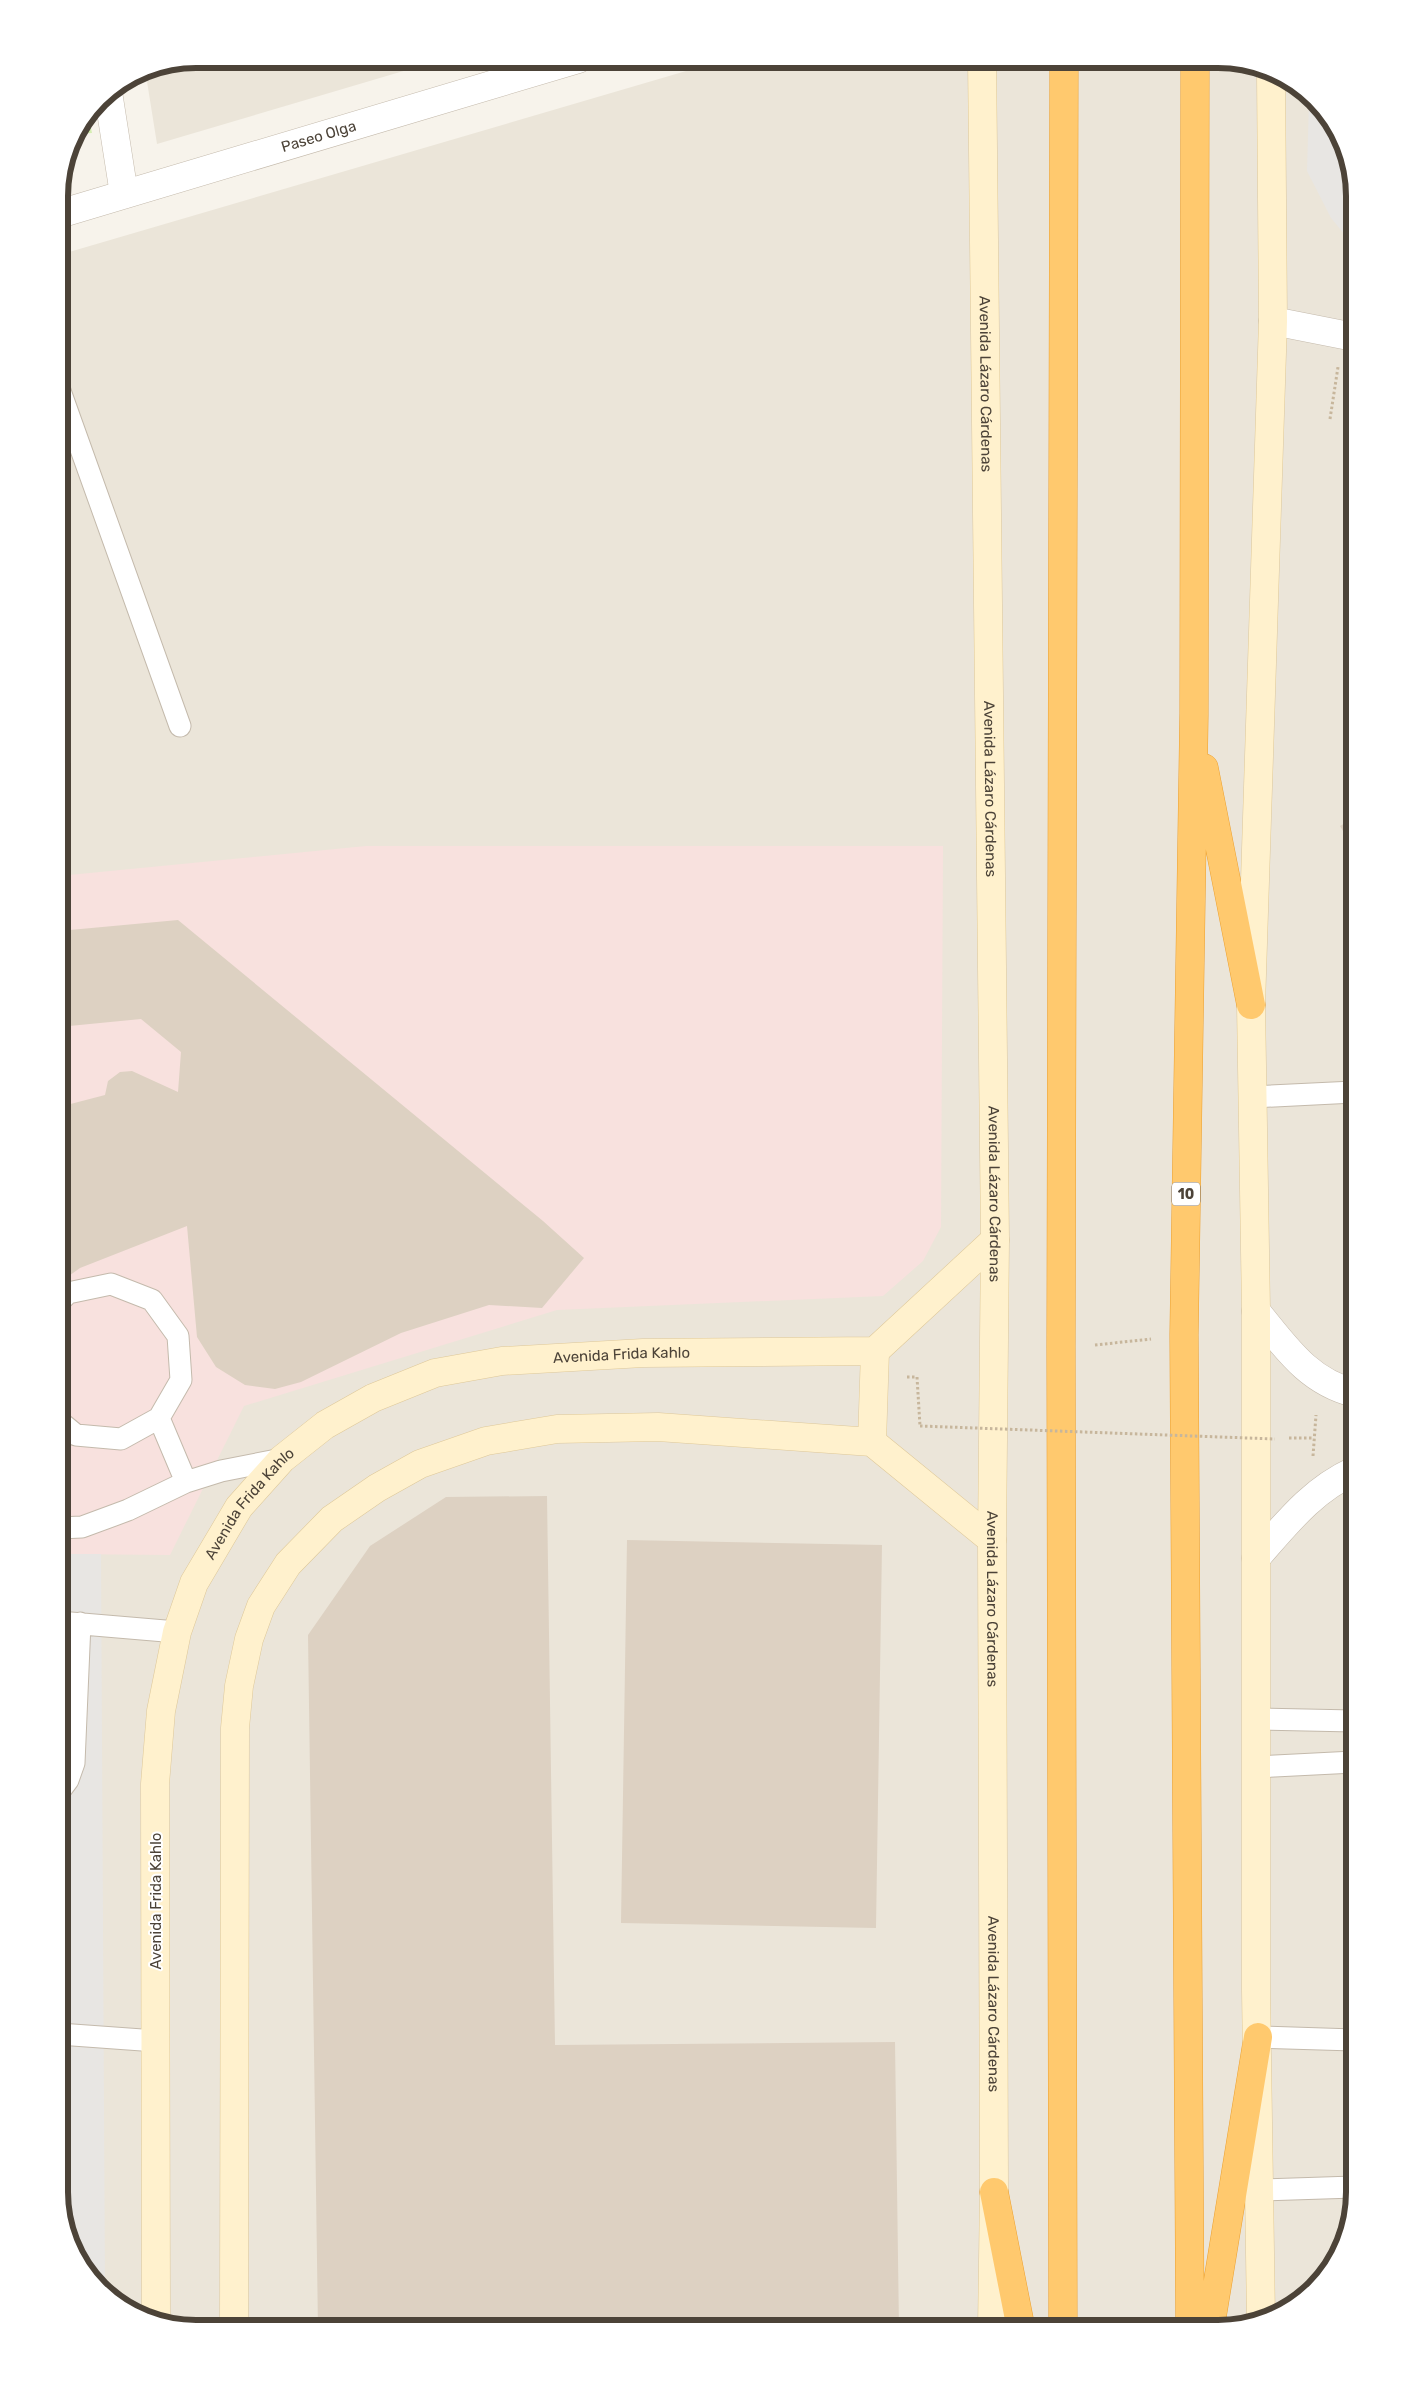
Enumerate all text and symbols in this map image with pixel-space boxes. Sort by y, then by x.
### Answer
street label: Paseo Olga [279,117,358,156]
street label: Avenida Lázaro Cárdenas [976,296,996,473]
street label: Avenida Lázaro Cárdenas [980,701,1000,878]
street label: Avenida Lázaro Cárdenas [985,1106,1004,1283]
road number: 10 [1172,1182,1200,1206]
street label: Avenida Frida Kahlo [553,1344,690,1367]
street label: Avenida Frida Kahlo [201,1444,298,1563]
street label: Avenida Lázaro Cárdenas [983,1511,1001,1687]
street label: Avenida Frida Kahlo [147,1833,165,1969]
street label: Avenida Lázaro Cárdenas [984,1916,1003,2092]

